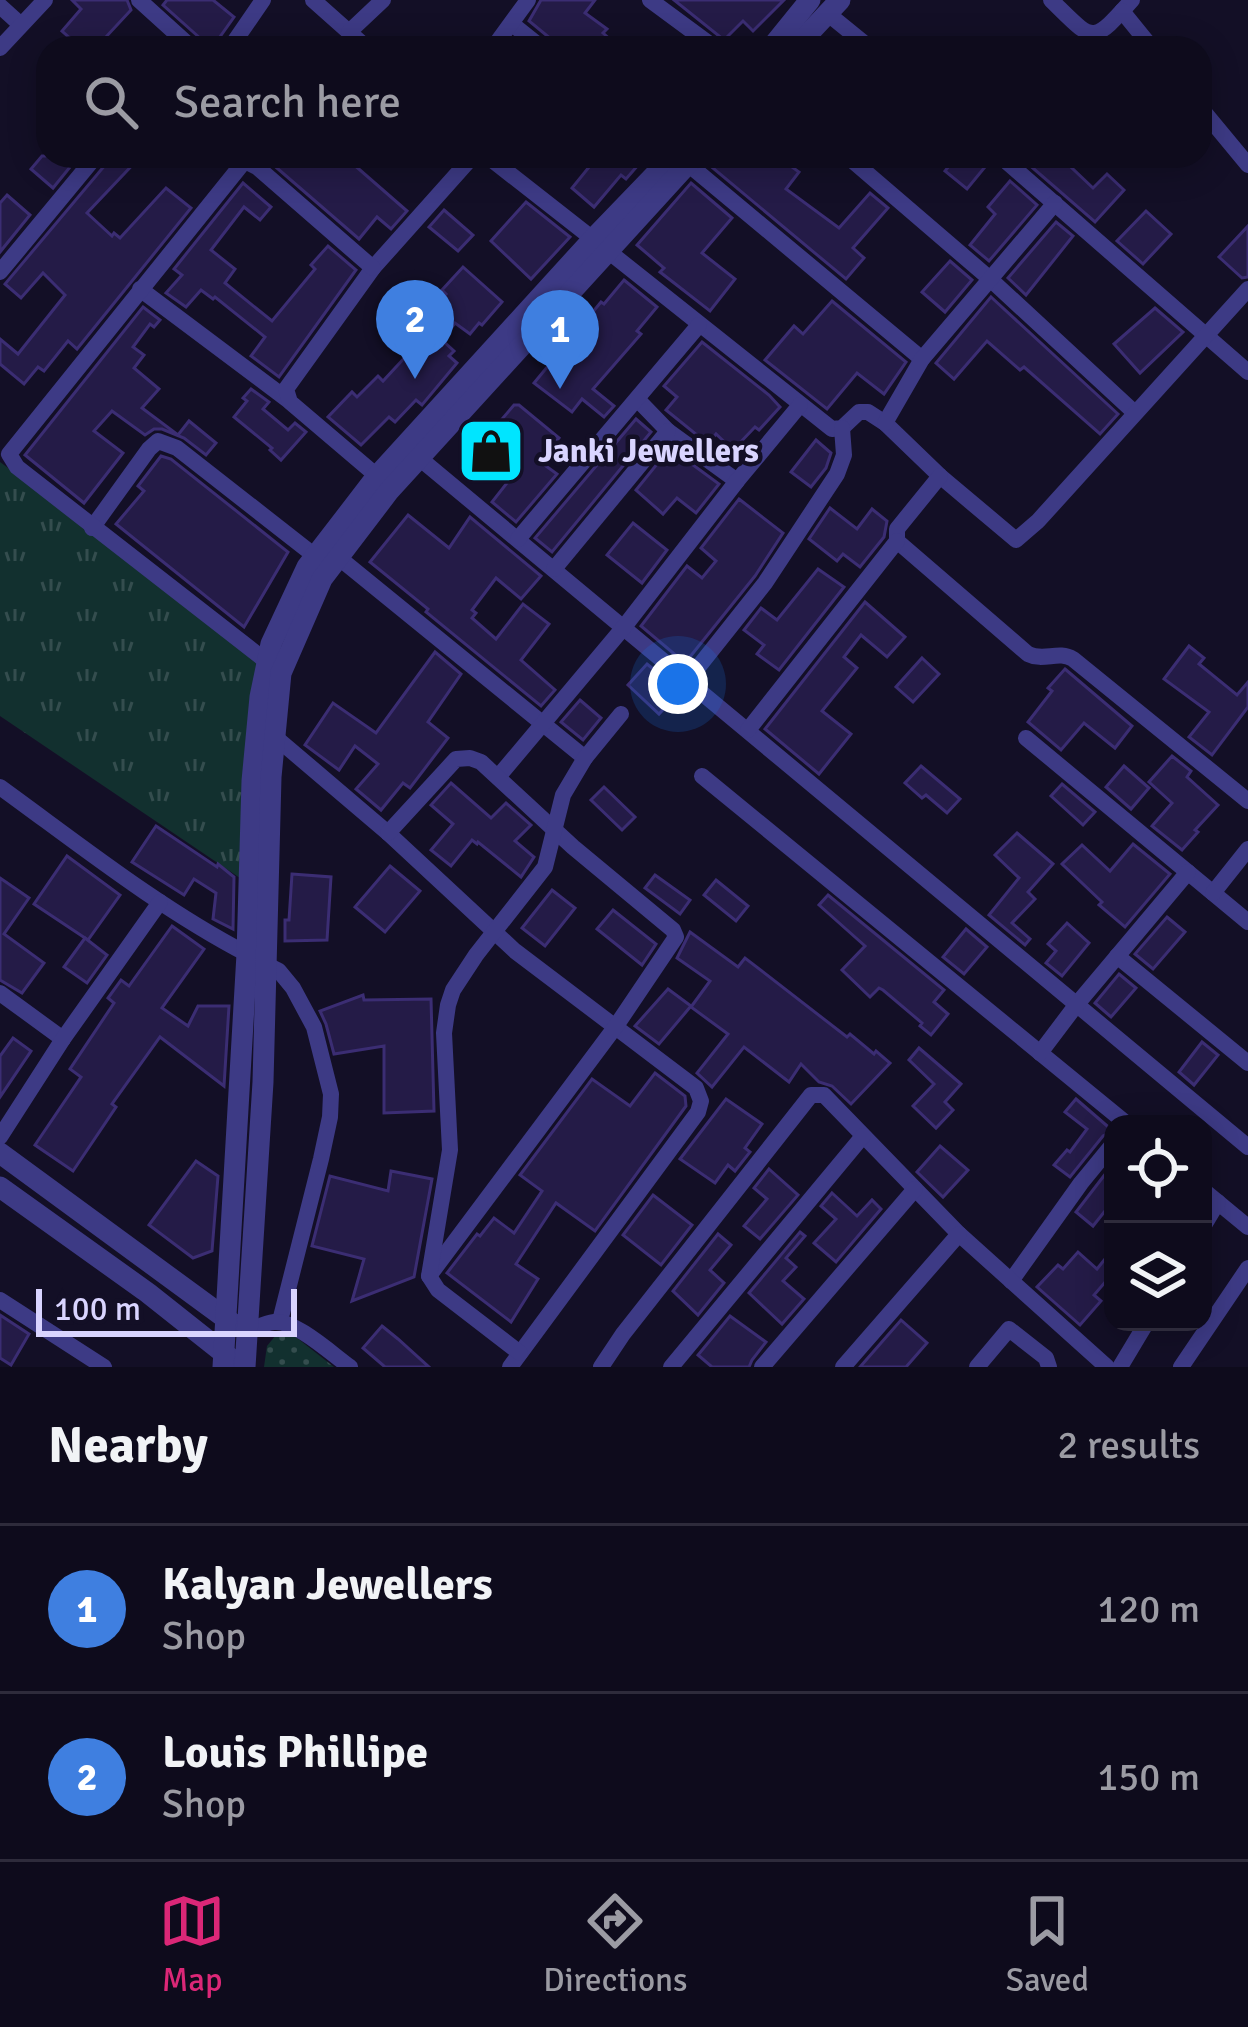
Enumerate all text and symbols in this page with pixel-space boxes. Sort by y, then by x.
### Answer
search box [36,36,1212,168]
icon: search [78,69,144,135]
text: Search here [174,75,401,130]
pin: 2 [376,280,454,379]
pin: 1 [521,290,599,389]
shop icon: Janki Jewellers [456,416,526,486]
place label: Janki Jewellers [538,431,759,472]
your location [648,654,708,714]
map controls [1104,1115,1212,1331]
button: locate [1104,1115,1212,1223]
button: layers [1104,1223,1212,1331]
scale bar [36,1283,297,1336]
text: 100 m [54,1289,141,1330]
text: Nearby [48,1414,208,1477]
text: 2 results [1057,1421,1200,1469]
text: Kalyan Jewellers [162,1557,493,1612]
text: 1 [76,1585,98,1633]
text: 120 m [1097,1585,1200,1633]
text: Shop [162,1612,246,1660]
text: Louis Phillipe [162,1725,428,1780]
text: 2 [76,1753,98,1801]
text: 150 m [1097,1753,1200,1801]
text: Shop [162,1780,246,1828]
tab: Map [159,1888,225,2001]
tab: Directions [543,1888,688,2001]
tab: Saved [1006,1888,1089,2001]

